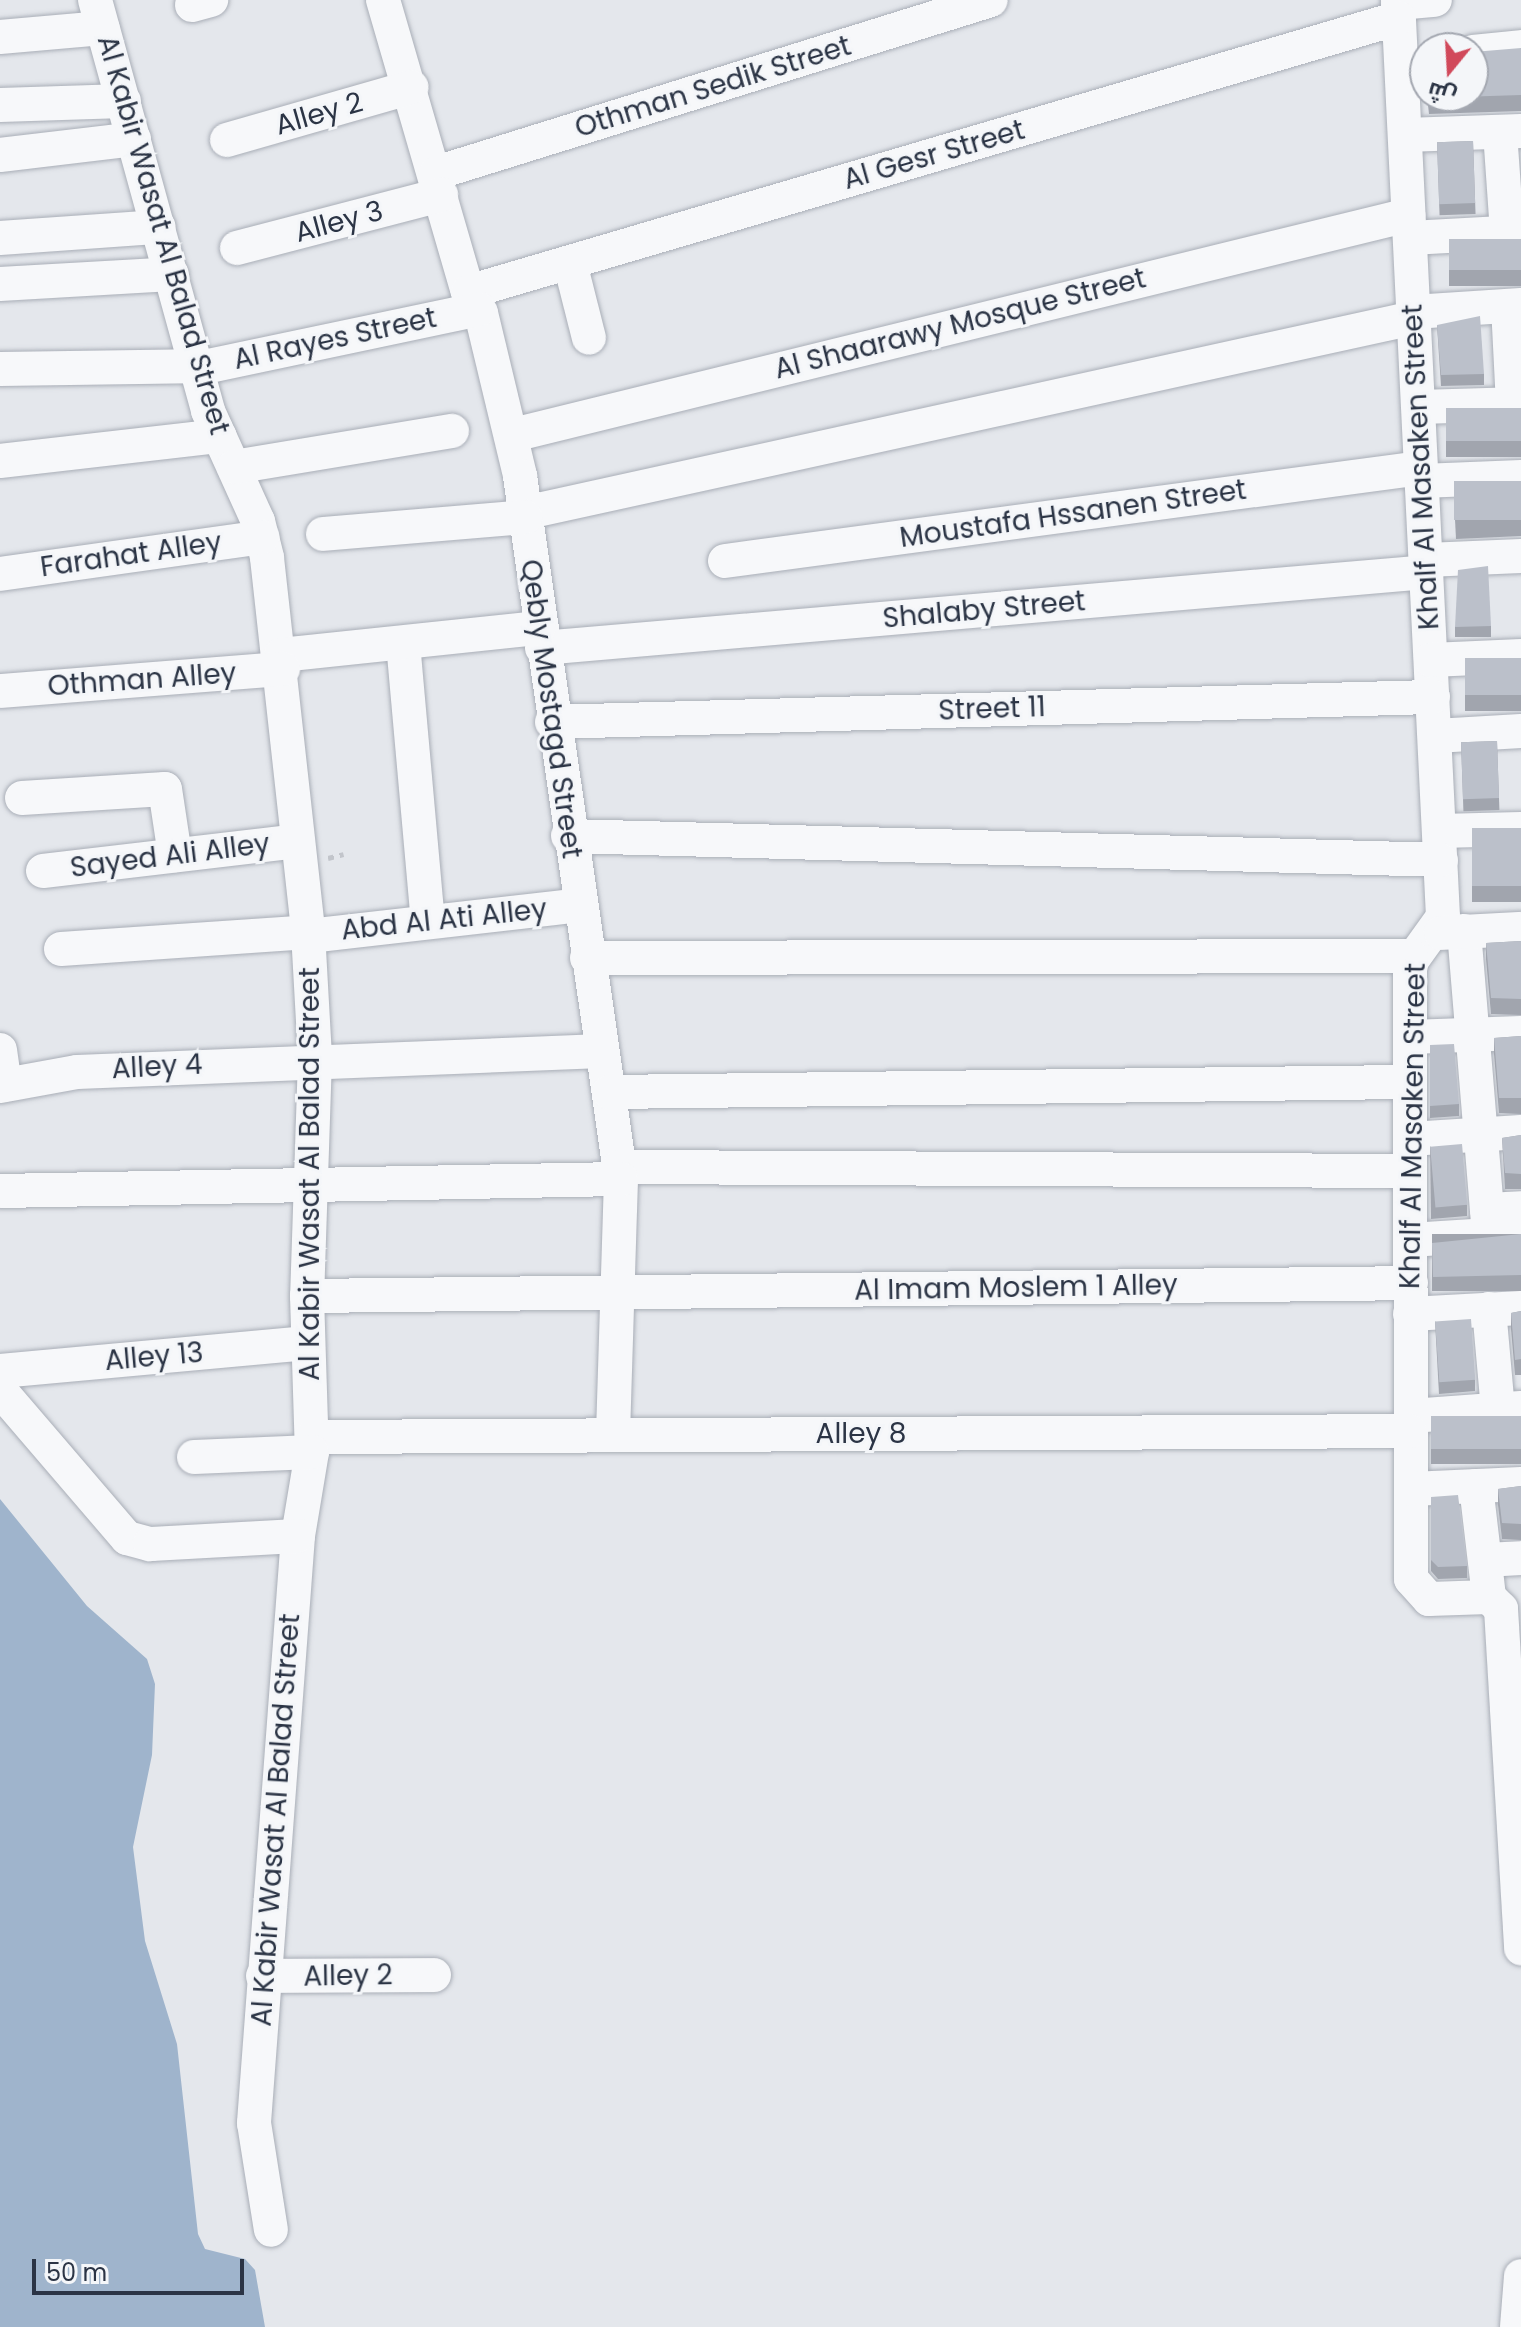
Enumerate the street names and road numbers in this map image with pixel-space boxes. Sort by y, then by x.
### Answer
street label: Othman Sedik Street [571,29,855,145]
street label: Al Kabir Wasat Al Balad Street [90,32,236,438]
street label: Alley 2 [271,86,367,142]
street label: Al Gesr Street [840,113,1028,197]
street label: Alley 3 [291,194,387,250]
street label: Al Shaarawy Mosque Street [771,262,1149,386]
street label: Al Rayes Street [231,301,439,377]
street label: Khalf Al Masaken Street [1396,303,1446,631]
street label: Moustafa Hssanen Street [898,473,1248,555]
street label: Farahat Alley [38,526,224,584]
street label: Qebly Mostagd Street [513,557,589,861]
street label: Shalaby Street [881,584,1087,636]
street label: Othman Alley [47,657,237,703]
street label: Street 11 [938,690,1046,728]
street label: Sayed Ali Alley [68,827,272,885]
street label: Abd Al Ati Alley [339,892,549,948]
street label: Khalf Al Masaken Street [1393,963,1433,1289]
street label: Al Kabir Wasat Al Balad Street [293,967,327,1381]
street label: Alley 4 [111,1048,203,1086]
street label: Al Imam Moslem 1 Alley [854,1268,1178,1308]
street label: Alley 13 [103,1336,205,1378]
street label: Alley 8 [816,1417,906,1451]
street label: Al Kabir Wasat Al Balad Street [245,1612,307,2028]
street label: Alley 2 [303,1958,393,1994]

